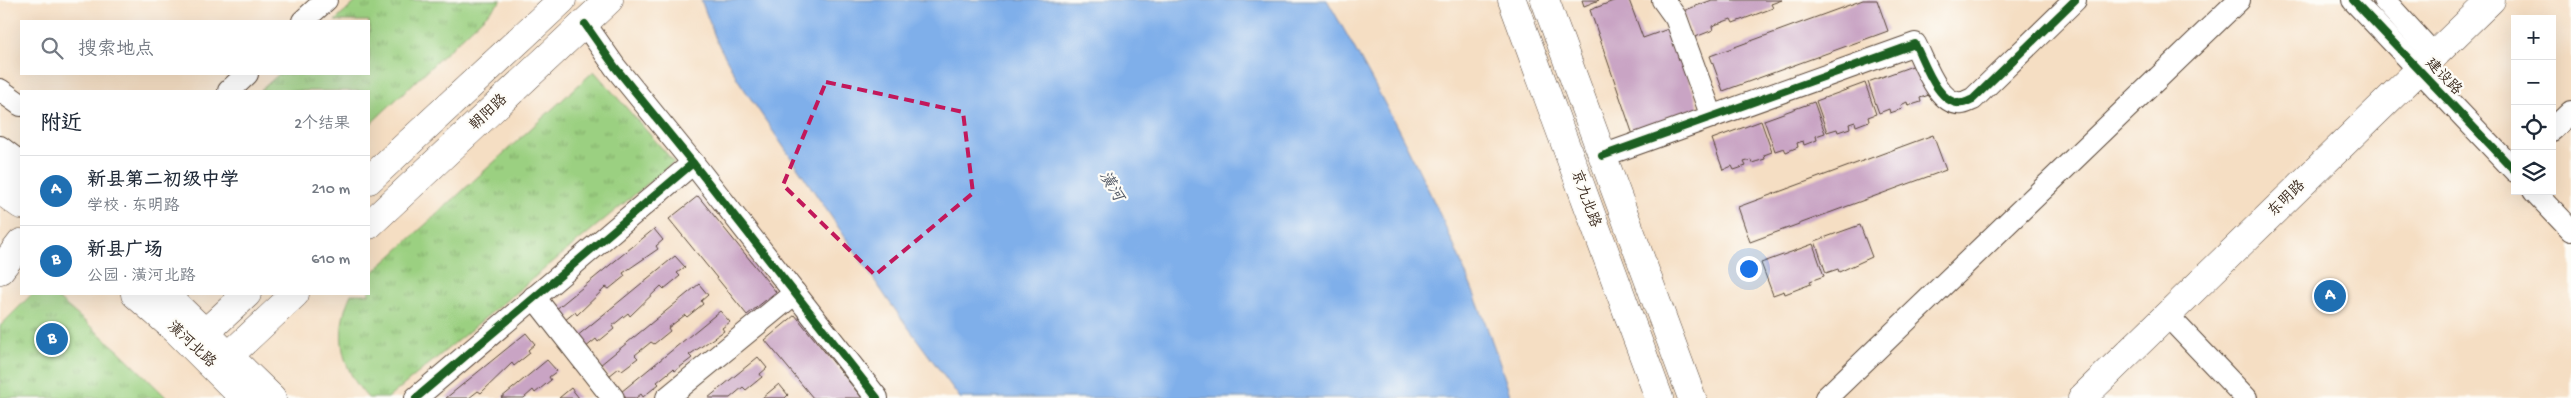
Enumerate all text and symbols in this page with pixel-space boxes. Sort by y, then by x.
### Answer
map controls [2511,15,2556,195]
button: + [2511,15,2556,60]
search box [20,20,370,75]
icon: search [38,34,66,62]
text: 搜索地点 [78,39,154,62]
street label: 建设路 [2421,55,2465,99]
button: − [2511,60,2556,105]
street label: 朝阳路 [466,91,512,135]
button: locate [2511,105,2556,150]
text: 附近 [40,113,82,138]
text: 2个结果 [294,116,350,135]
button: layers [2511,150,2556,195]
water label: 潢河 [1094,168,1129,208]
street label: 京九北路 [1566,168,1604,230]
text: 新县第二初级中学 [87,170,239,193]
street label: 东明路 [2265,177,2309,221]
text: A [51,181,61,200]
text: 210 m [311,181,350,200]
text: 学校 · 东明路 [87,198,180,217]
text: 新县广场 [87,240,163,263]
text: B [52,251,60,270]
text: 610 m [311,251,350,270]
your location [1736,256,1762,282]
text: 公园 · 潢河北路 [87,268,196,287]
pin: A [2314,277,2346,315]
street label: 潢河北路 [163,318,219,372]
pin: B [36,320,68,358]

